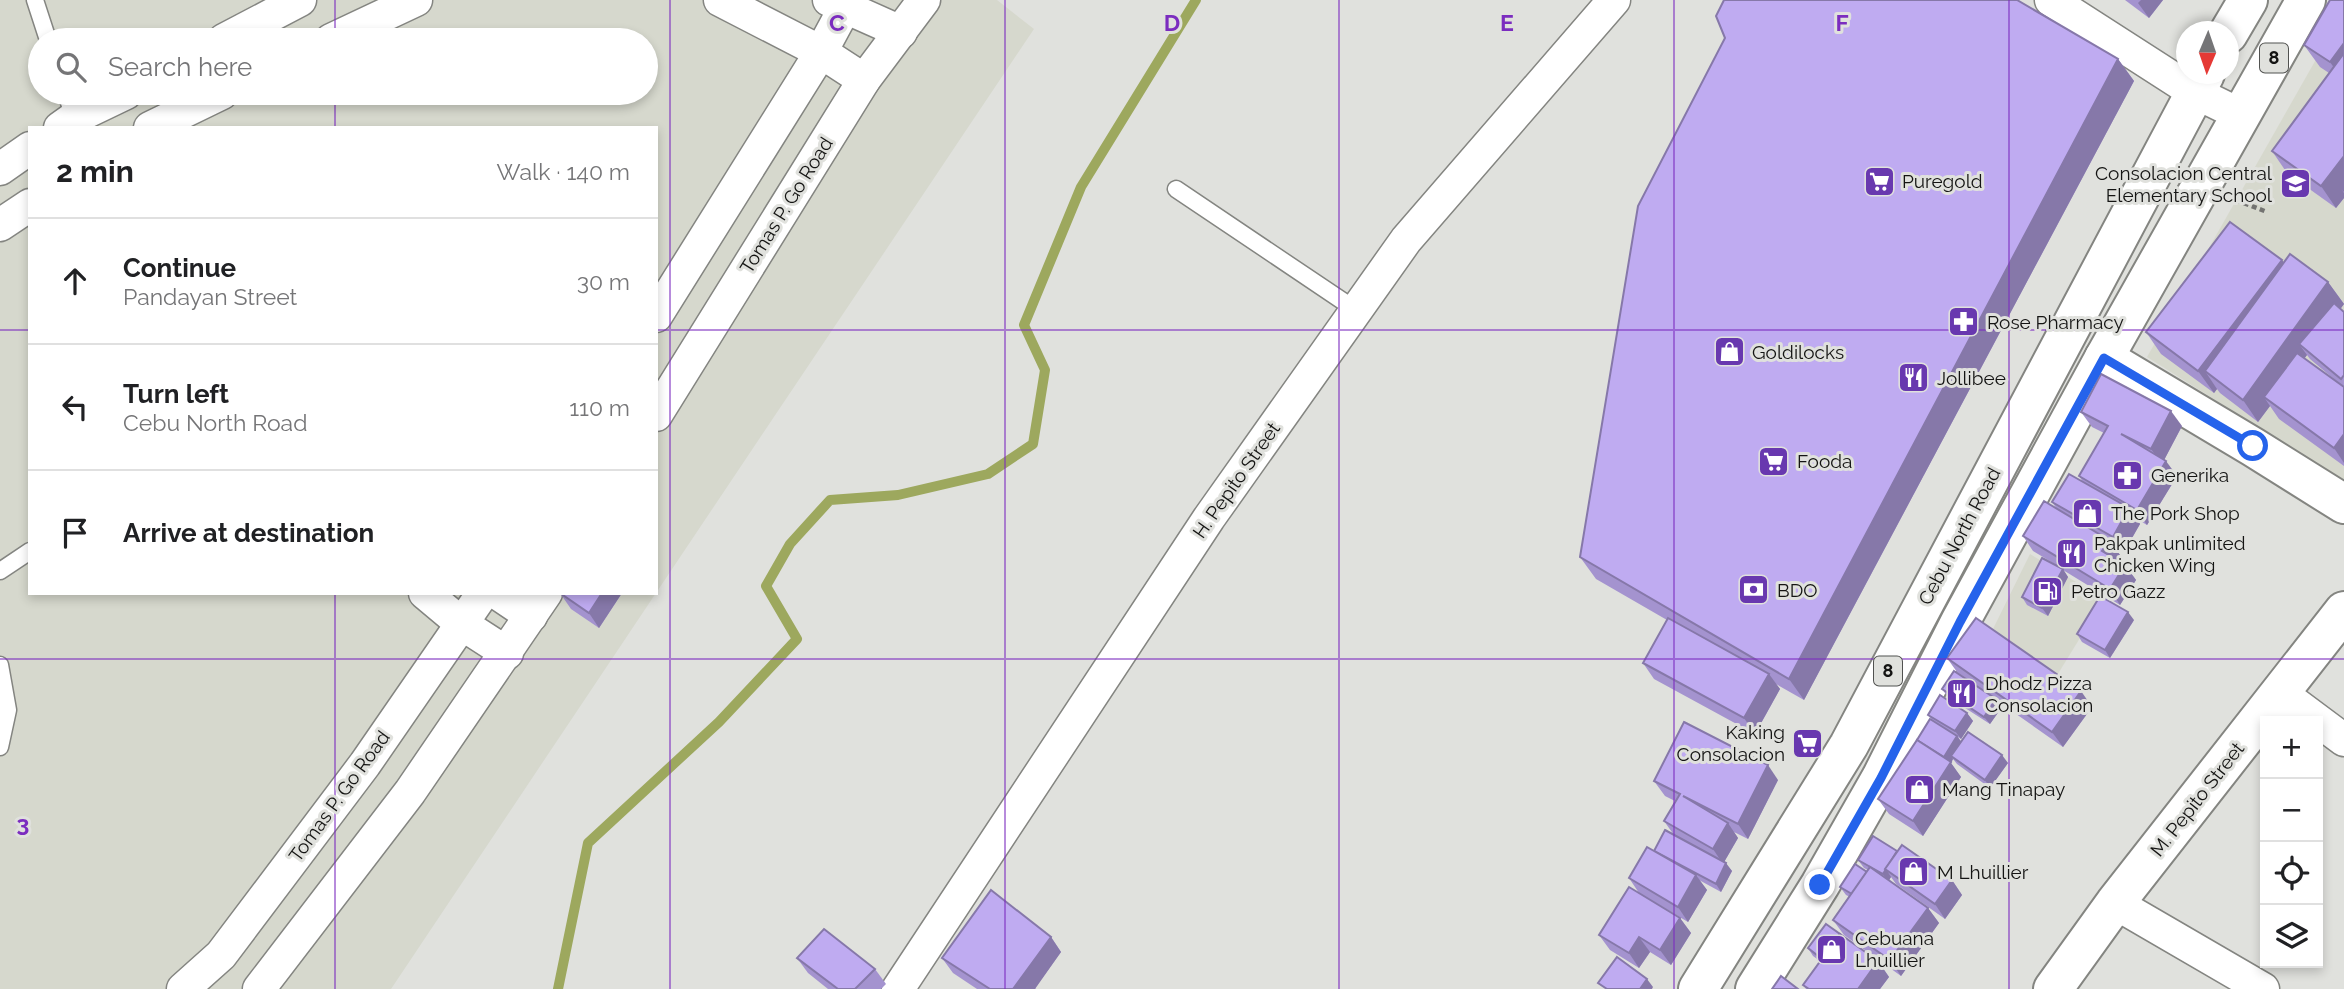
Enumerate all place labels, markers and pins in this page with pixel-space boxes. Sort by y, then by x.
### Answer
place label: Consolacion Central Elementary School [2095,162,2273,206]
supermarket icon: Puregold [1862,164,1896,198]
school or university icon: Consolacion Central Elementary School [2278,167,2312,201]
place label: Puregold [1902,170,1983,192]
pharmacy icon: Rose Pharmacy [1947,305,1981,339]
place label: Rose Pharmacy [1987,311,2124,333]
shop icon: Goldilocks [1712,335,1746,369]
place label: Goldilocks [1752,341,1844,363]
restaurant icon: Jollibee [1897,361,1931,395]
place label: Jollibee [1937,367,2006,389]
supermarket icon: Fooda [1757,444,1791,478]
place label: Fooda [1797,450,1852,472]
pharmacy icon: Generika [2111,458,2145,492]
place label: Generika [2151,464,2229,486]
shop icon: The Pork Shop [2071,496,2105,530]
place label: The Pork Shop [2111,502,2240,524]
place label: Pakpak unlimited Chicken Wing [2094,532,2246,576]
restaurant icon: Pakpak unlimited Chicken Wing [2054,537,2088,571]
bank icon: BDO [1737,573,1771,607]
fuel station icon: Petro Gazz [2031,574,2065,608]
place label: BDO [1777,579,1818,601]
place label: Petro Gazz [2071,580,2165,602]
place label: Dhodz Pizza Consolacion [1985,672,2093,716]
restaurant icon: Dhodz Pizza Consolacion [1945,677,1979,711]
place label: Kaking Consolacion [1677,721,1785,765]
supermarket icon: Kaking Consolacion [1791,726,1825,760]
shop icon: Mang Tinapay [1902,772,1936,806]
place label: Mang Tinapay [1942,778,2065,800]
shop icon: M Lhuillier [1897,855,1931,889]
place label: M Lhuillier [1937,861,2029,883]
place label: Cebuana Lhuillier [1855,927,1934,971]
shop icon: Cebuana Lhuillier [1815,932,1849,966]

